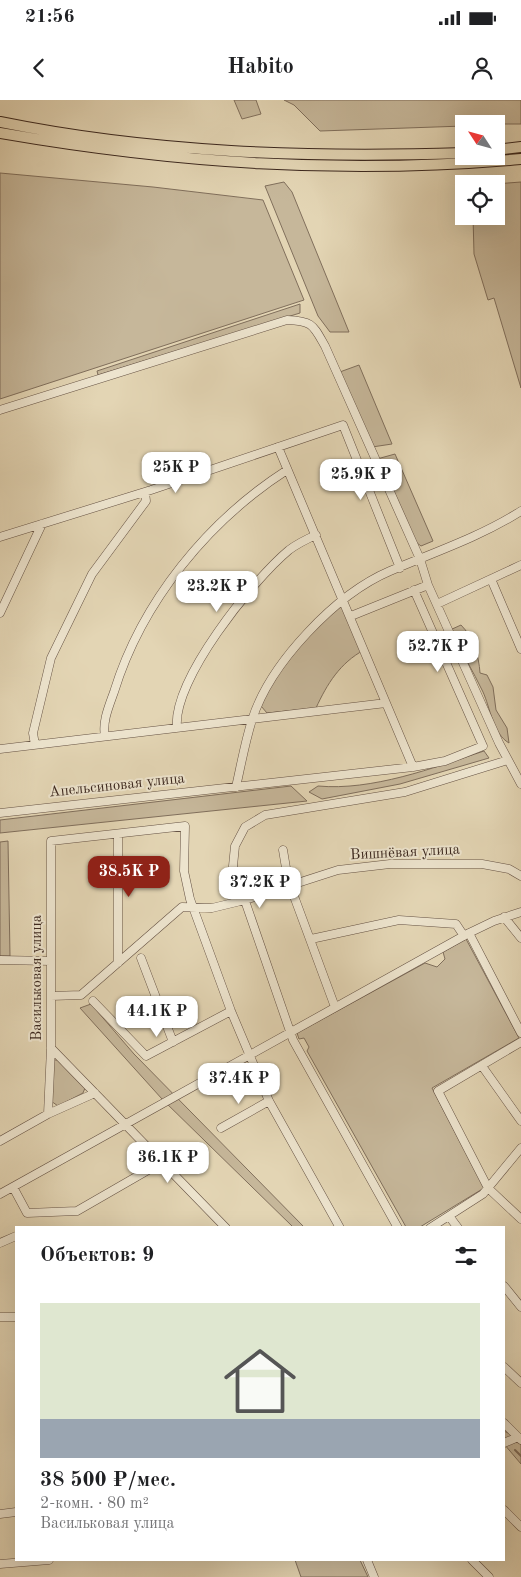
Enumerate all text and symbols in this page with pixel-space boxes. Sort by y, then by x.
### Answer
text: 21:56 [25,8,74,27]
icon: back [25,54,53,82]
icon: person [468,54,496,82]
text: Habito [227,56,294,78]
north arrow [455,115,505,165]
map controls [455,115,505,225]
button: locate [455,175,505,225]
pin: 25K ₽ [141,452,211,494]
pin: 25.9K ₽ [315,458,407,501]
text: 25K ₽ [153,460,199,476]
text: 25.9K ₽ [331,467,391,483]
pin: 23.2K ₽ [171,570,263,613]
text: 23.2K ₽ [187,579,247,595]
pin: 52.7K ₽ [392,630,484,673]
text: 52.7K ₽ [408,639,468,655]
street label: Апельсиновая улица [48,771,186,801]
street label: Вишнёвая улица [350,843,461,863]
pin: 38.5K ₽ [83,856,175,898]
text: 38.5K ₽ [99,864,159,880]
pin: 37.2K ₽ [214,866,306,909]
text: 37.2K ₽ [230,875,290,891]
street label: Васильковая улица [30,914,45,1041]
pin: 44.1K ₽ [111,996,203,1038]
text: 44.1K ₽ [127,1004,187,1020]
pin: 37.4K ₽ [193,1062,285,1105]
text: 37.4K ₽ [209,1071,269,1087]
pin: 36.1K ₽ [122,1142,214,1184]
text: 36.1K ₽ [138,1150,198,1166]
icon: filters [452,1242,480,1270]
text: Объектов: 9 [40,1245,154,1266]
icon: home [215,1336,305,1426]
text: 38 500 ₽/мес. [40,1470,176,1491]
text: 2-комн. · 80 m² [40,1496,149,1512]
text: Васильковая улица [40,1516,175,1532]

